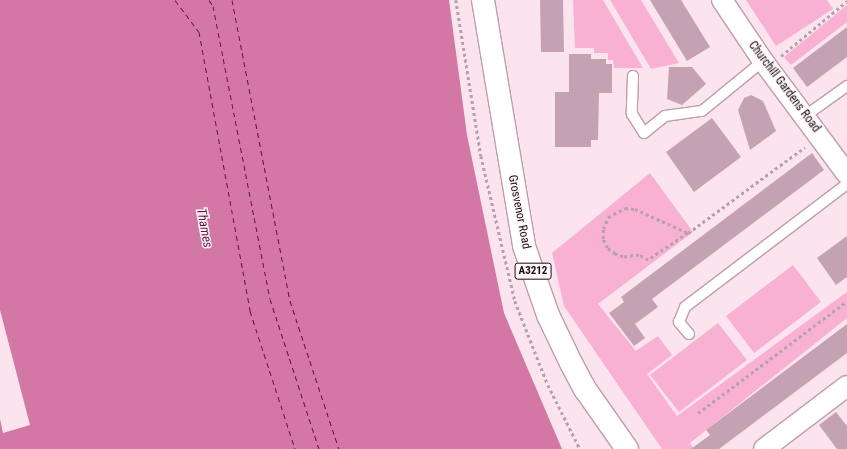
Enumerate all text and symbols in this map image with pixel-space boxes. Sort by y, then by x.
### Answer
street label: Churchill Gardens Road [745,39,823,135]
street label: Grosvenor Road [505,174,533,250]
water label: Thames [193,207,215,249]
road number: A3212 [514,262,552,280]

